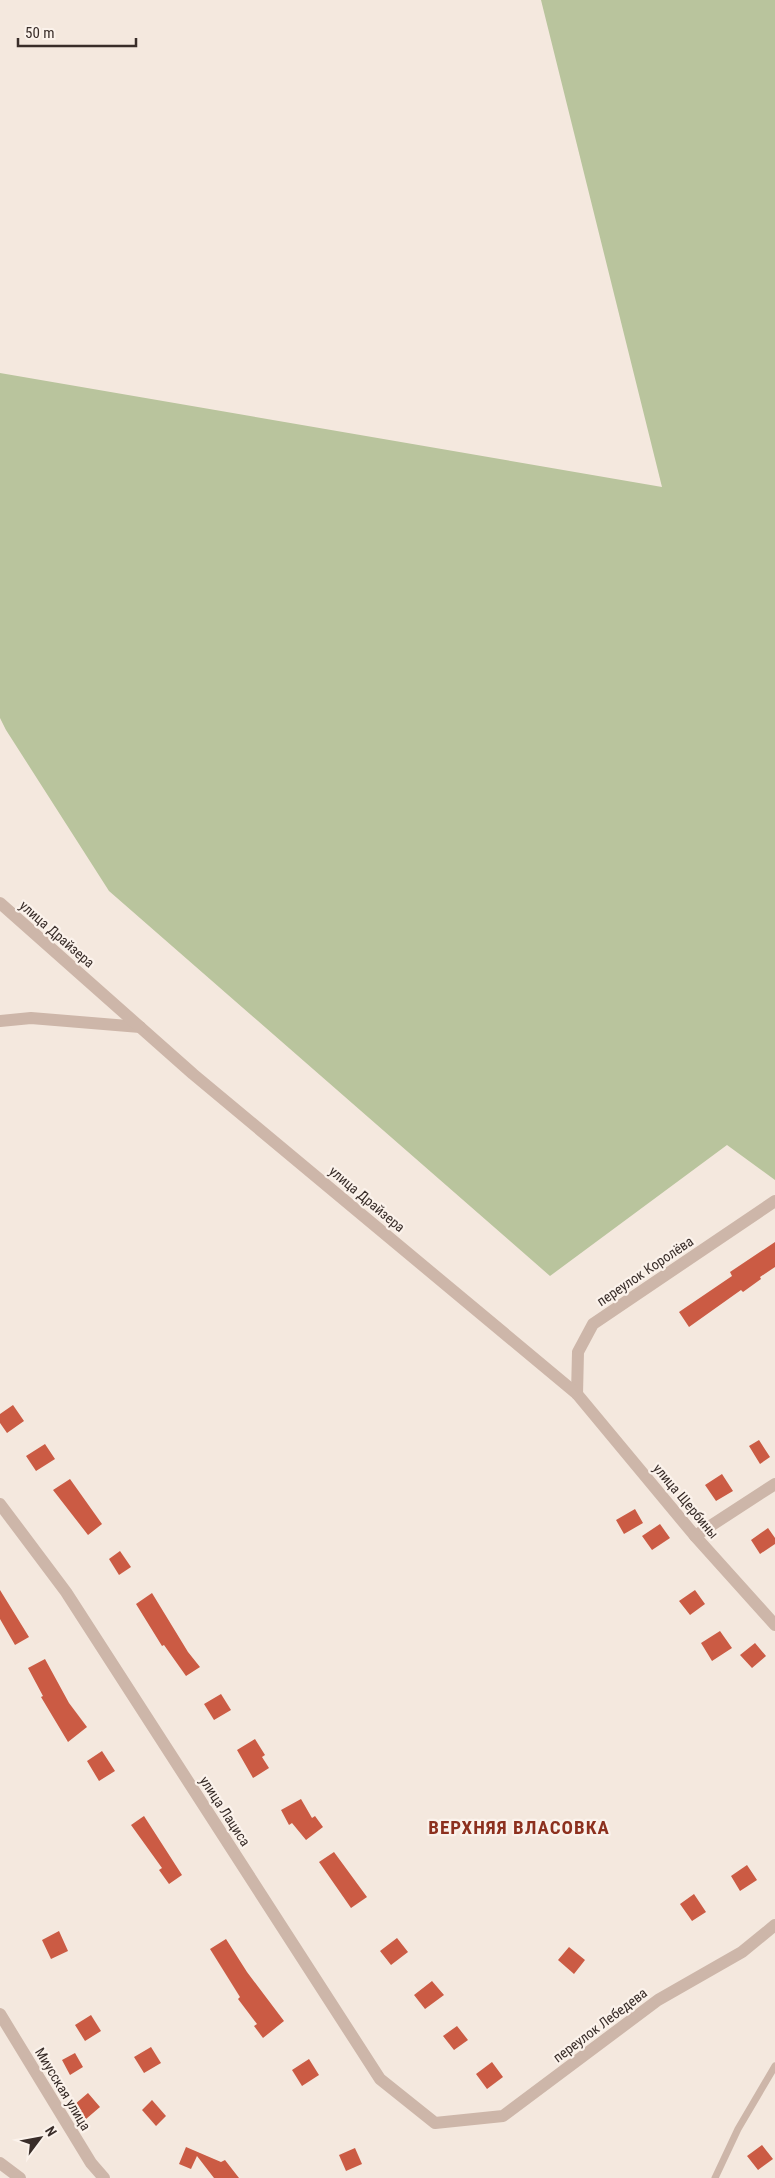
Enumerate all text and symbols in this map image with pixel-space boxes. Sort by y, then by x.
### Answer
scale bar [18,15,135,47]
text: 50 m [25,24,55,42]
street label: улица Драйзера [16,897,98,971]
street label: улица Драйзера [326,1163,408,1235]
street label: переулок Королёва [594,1233,696,1309]
street label: улица Щербины [650,1460,722,1542]
street label: улица Лациса [196,1773,254,1849]
district label: ВЕРХНЯЯ ВЛАСОВКА [428,1816,610,1839]
street label: переулок Лебедева [550,1985,650,2065]
street label: Миусская улица [32,2045,94,2133]
north arrow [15,2113,65,2163]
text: N [42,2123,60,2139]

